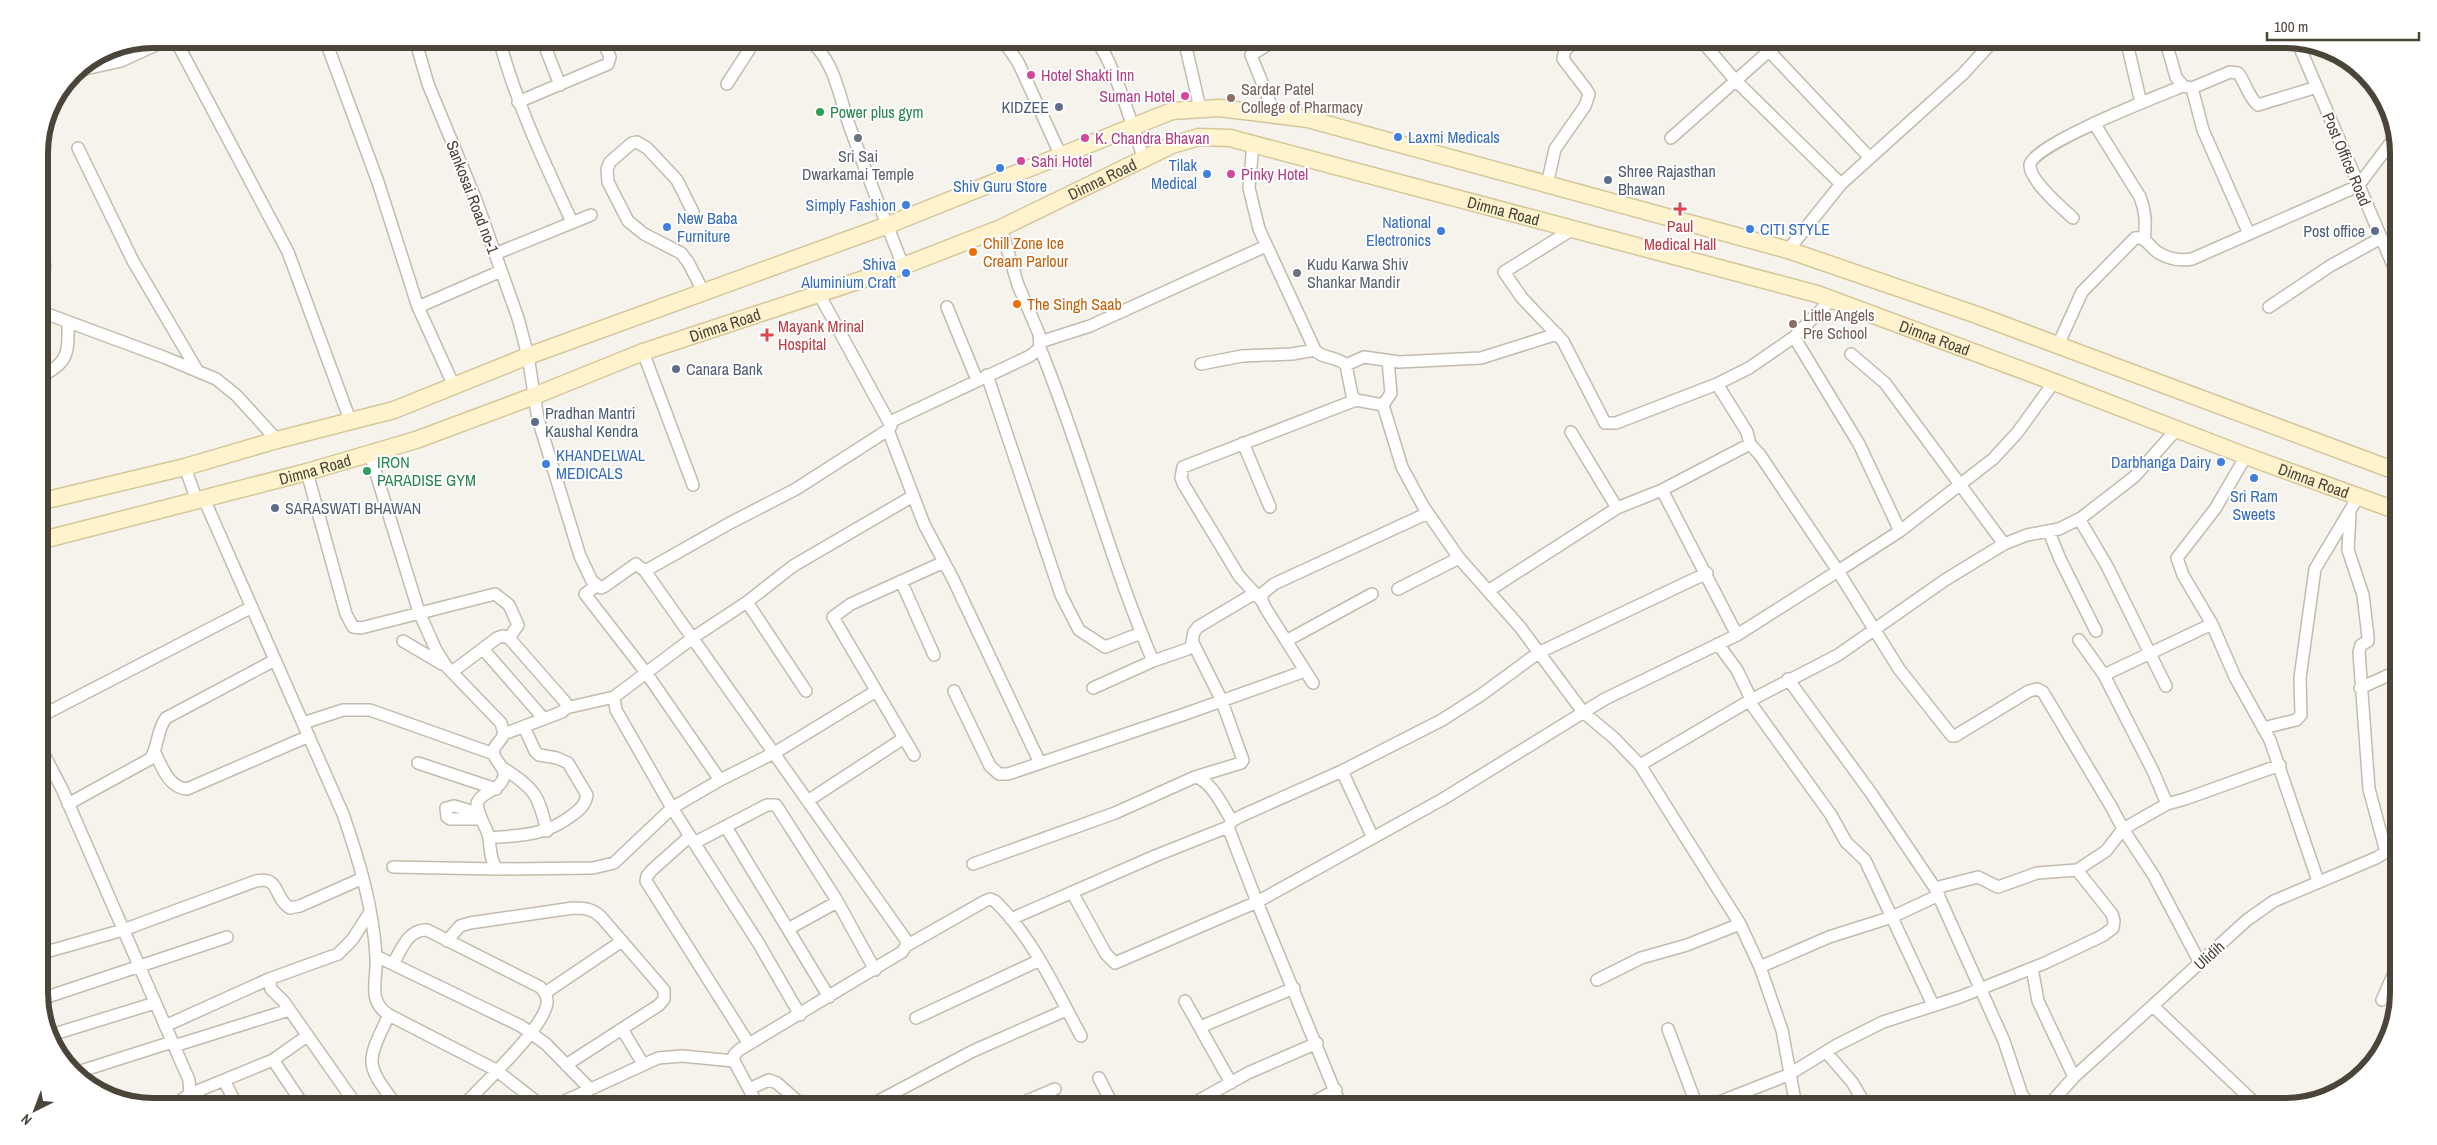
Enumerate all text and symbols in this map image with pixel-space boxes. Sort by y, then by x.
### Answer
scale bar [2267,10,2420,42]
text: 100 m [2274,16,2308,37]
place label: Hotel Shakti Inn [1041,64,1134,86]
marker: Hotel Shakti Inn [1025,69,1037,81]
place label: Sardar Patel College of Pharmacy [1241,78,1363,118]
place label: Suman Hotel [1099,85,1175,107]
marker: Suman Hotel [1179,90,1191,102]
marker: Sardar Patel College of Pharmacy [1225,92,1237,104]
place label: KIDZEE [1002,96,1049,118]
place label: Power plus gym [830,101,923,123]
marker: KIDZEE [1053,101,1065,113]
marker: Power plus gym [814,106,826,118]
street label: Post Office Road [2317,109,2377,209]
place label: Laxmi Medicals [1408,126,1500,148]
place label: K. Chandra Bhavan [1095,127,1210,149]
marker: Laxmi Medicals [1392,131,1404,143]
marker: Sri Sai Dwarkamai Temple [852,132,864,144]
marker: K. Chandra Bhavan [1079,132,1091,144]
street label: Sankosai Road no-1 [441,137,505,257]
place label: Sri Sai Dwarkamai Temple [802,145,914,185]
place label: Sahi Hotel [1031,150,1092,172]
street label: Dimna Road [1064,153,1140,205]
place label: Tilak Medical [1151,154,1197,194]
marker: Sahi Hotel [1015,155,1027,167]
place label: Shree Rajasthan Bhawan [1618,160,1716,200]
marker: Shiv Guru Store [994,162,1006,174]
place label: Pinky Hotel [1241,163,1308,185]
marker: Tilak Medical [1201,168,1213,180]
marker: Pinky Hotel [1225,168,1237,180]
marker: Shree Rajasthan Bhawan [1602,174,1614,186]
place label: Shiv Guru Store [953,175,1047,197]
street label: Dimna Road [1465,191,1542,231]
place label: Simply Fashion [805,194,896,216]
marker: Simply Fashion [900,199,912,211]
marker: Paul Medical Hall [1674,203,1686,215]
place label: New Baba Furniture [677,207,738,247]
place label: National Electronics [1366,211,1431,251]
place label: Paul Medical Hall [1644,215,1716,255]
place label: CITI STYLE [1760,218,1830,240]
place label: Post office [2303,220,2365,242]
marker: New Baba Furniture [661,221,673,233]
marker: CITI STYLE [1744,223,1756,235]
marker: National Electronics [1435,225,1447,237]
marker: Post office [2369,225,2381,237]
place label: Chill Zone Ice Cream Parlour [983,232,1069,272]
marker: Chill Zone Ice Cream Parlour [967,246,979,258]
place label: Shiva Aluminium Craft [800,253,897,293]
place label: Kudu Karwa Shiv Shankar Mandir [1307,253,1409,293]
marker: Shiva Aluminium Craft [900,267,912,279]
marker: Kudu Karwa Shiv Shankar Mandir [1291,267,1303,279]
place label: The Singh Saab [1027,293,1122,315]
marker: The Singh Saab [1011,298,1023,310]
street label: Dimna Road [686,303,763,347]
place label: Little Angels Pre School [1803,304,1875,344]
place label: Mayank Mrinal Hospital [778,315,864,355]
street label: Dimna Road [1896,315,1973,361]
marker: Little Angels Pre School [1787,318,1799,330]
marker: Mayank Mrinal Hospital [760,328,774,342]
place label: Canara Bank [686,358,763,380]
marker: Canara Bank [670,363,682,375]
place label: Pradhan Mantri Kaushal Kendra [545,402,639,442]
marker: Pradhan Mantri Kaushal Kendra [529,416,541,428]
place label: KHANDELWAL MEDICALS [556,444,646,484]
street label: Dimna Road [277,449,353,490]
place label: IRON PARADISE GYM [377,451,476,491]
place label: Darbhanga Dairy [2111,451,2211,473]
marker: Darbhanga Dairy [2215,456,2227,468]
marker: KHANDELWAL MEDICALS [540,458,552,470]
street label: Dimna Road [2275,458,2352,503]
marker: IRON PARADISE GYM [361,465,373,477]
marker: Sri Ram Sweets [2248,472,2260,484]
place label: Sri Ram Sweets [2230,485,2278,525]
place label: SARASWATI BHAWAN [285,497,421,519]
marker: SARASWATI BHAWAN [269,502,281,514]
street label: Ulidih [2189,935,2229,975]
north arrow [10,1085,60,1135]
text: N [17,1110,35,1129]

